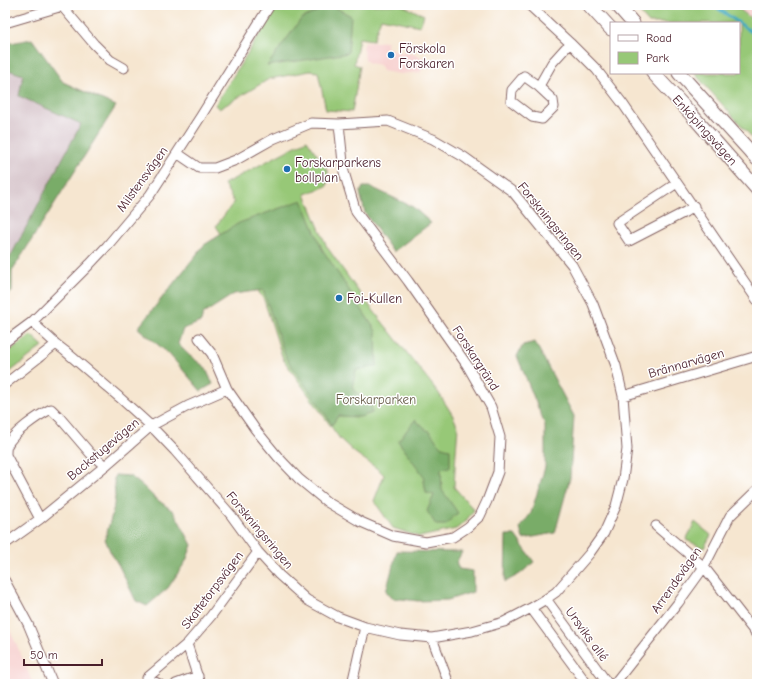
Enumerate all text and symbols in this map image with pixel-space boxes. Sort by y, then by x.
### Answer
legend [610,22,740,74]
text: Road [646,31,672,45]
place label: Förskola Forskaren [399,41,455,71]
marker: Förskola Forskaren [386,50,396,60]
text: Park [646,51,669,65]
street label: Enköpingsvägen [669,92,741,168]
street label: Milstensvägen [113,143,171,215]
place label: Forskarparkens bollplan [295,155,381,185]
marker: Forskarparkens bollplan [282,164,292,174]
street label: Forskningsringen [515,179,587,263]
place label: Foi-Kullen [347,291,402,306]
marker: Foi-Kullen [334,293,344,303]
street label: Forskargränd [450,323,502,393]
street label: Brännarvägen [646,345,726,381]
park label: Forskarparken [336,392,416,407]
street label: Backstugevägen [64,415,142,483]
street label: Forskningsringen [223,488,297,572]
street label: Arrendevägen [648,544,704,616]
street label: Skattetorpsvägen [178,548,246,632]
street label: Ursviks allé [562,604,612,664]
scale bar [24,641,102,667]
text: 50 m [30,648,58,662]

